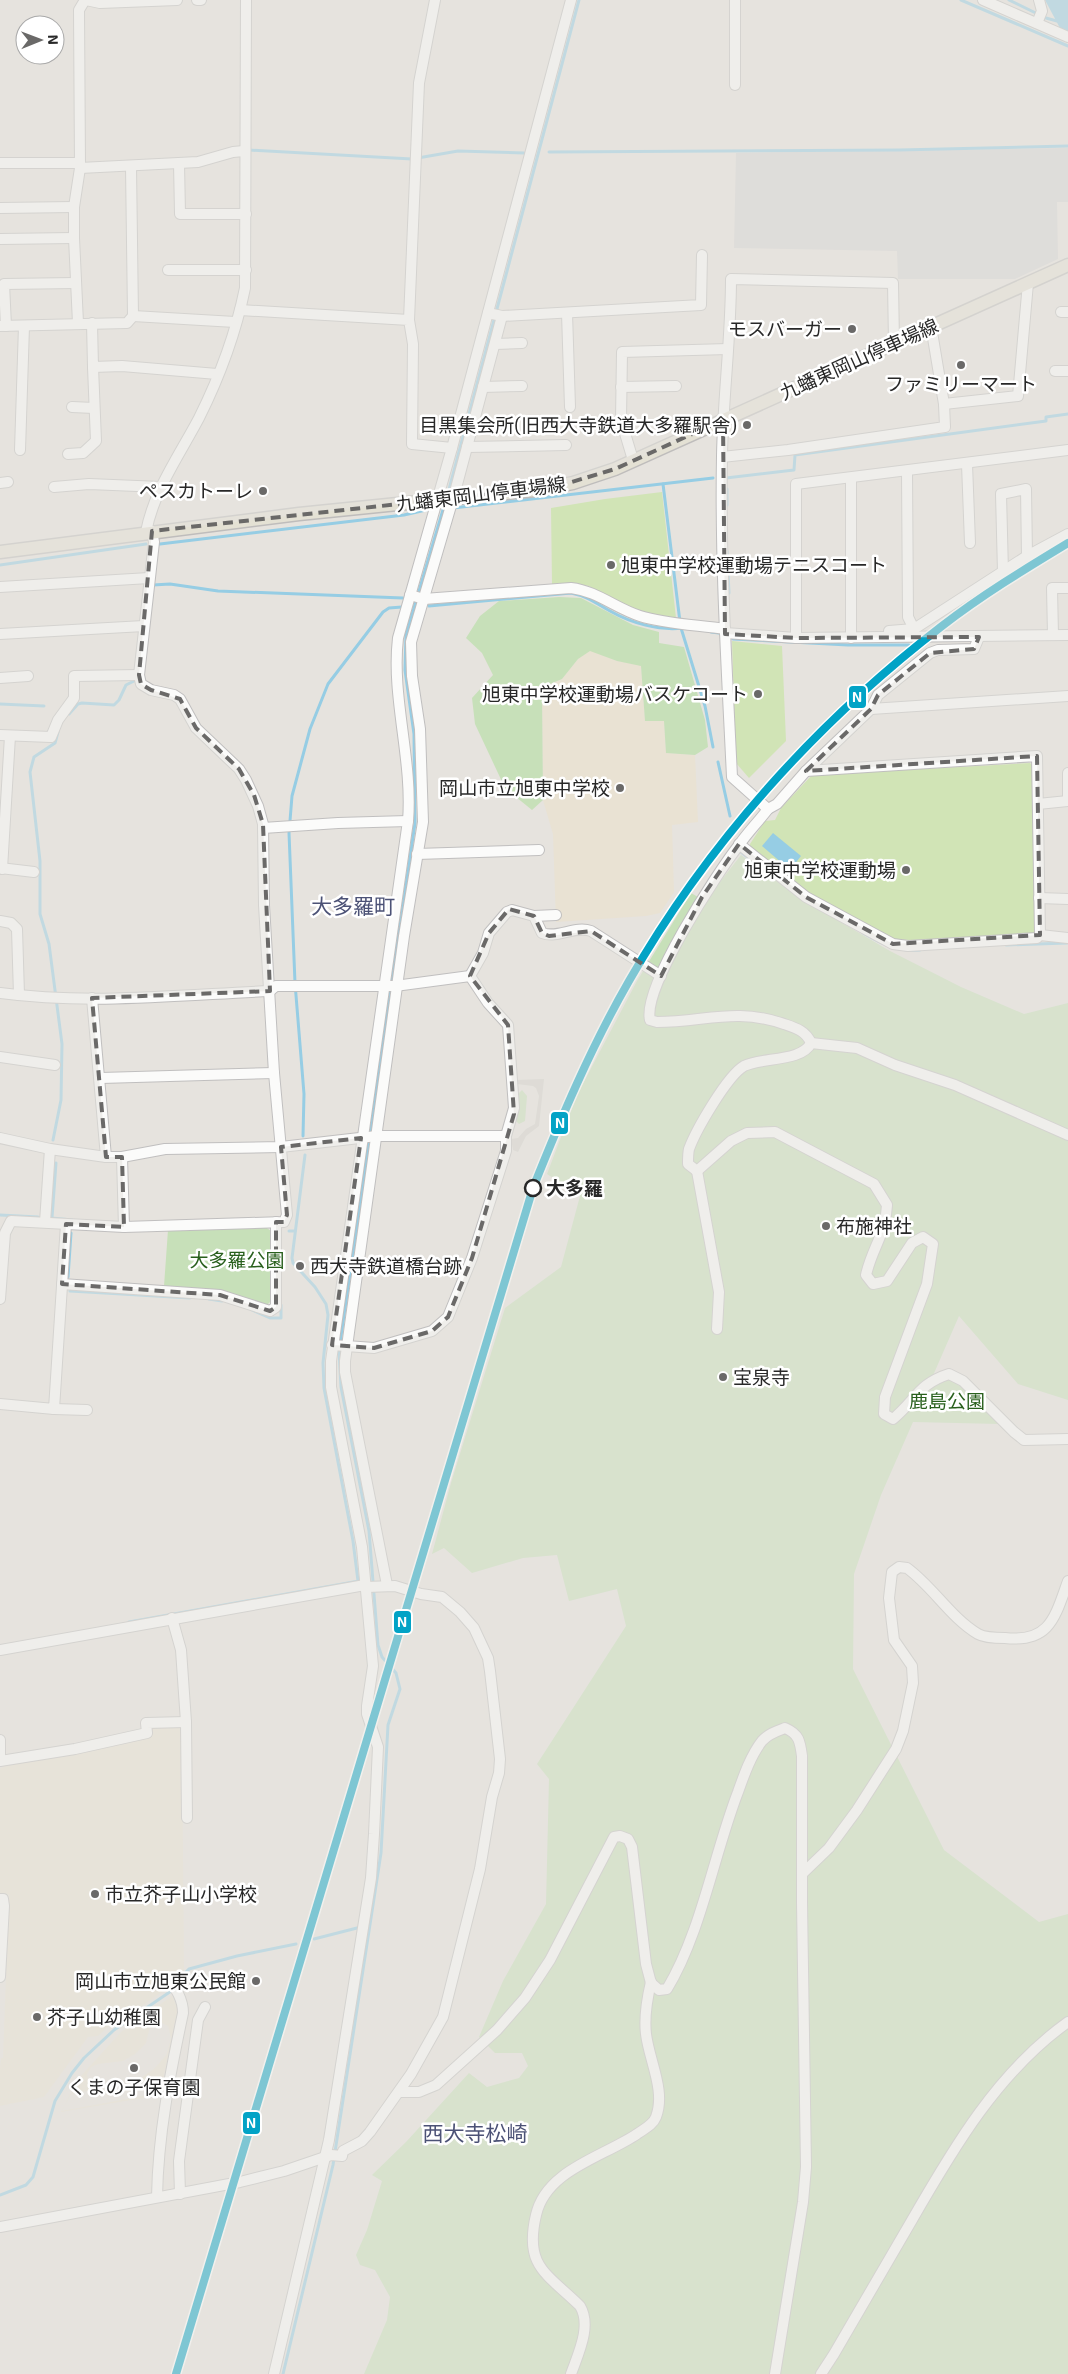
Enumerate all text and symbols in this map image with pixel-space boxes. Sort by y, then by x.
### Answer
north arrow [15,15,65,65]
text: N [45,35,62,45]
street label: 九蟠東岡山停車場線 [776,313,942,404]
place label: モスバーガー [728,317,842,340]
marker: モスバーガー [846,323,858,335]
marker: ファミリーマート [955,359,967,371]
place label: ファミリーマート [885,372,1037,395]
place label: 目黒集会所(旧西大寺鉄道大多羅駅舎) [419,413,737,436]
marker: 目黒集会所(旧西大寺鉄道大多羅駅舎) [741,419,753,431]
street label: 九蟠東岡山停車場線 [395,472,567,515]
place label: ペスカトーレ [139,479,253,502]
marker: ペスカトーレ [257,485,269,497]
place label: 旭東中学校運動場テニスコート [621,553,887,576]
marker: 旭東中学校運動場テニスコート [605,559,617,571]
place label: 旭東中学校運動場バスケコート [482,682,748,705]
line badge: N [848,685,867,709]
marker: 旭東中学校運動場バスケコート [752,688,764,700]
text: N [852,688,862,705]
place label: 岡山市立旭東中学校 [439,776,610,799]
marker: 岡山市立旭東中学校 [614,782,626,794]
place label: 旭東中学校運動場 [744,858,896,881]
marker: 旭東中学校運動場 [900,864,912,876]
district label: 大多羅町 [311,893,395,918]
line badge: N [550,1111,569,1135]
text: N [555,1114,565,1131]
place label: 大多羅 [546,1176,603,1199]
marker: 大多羅 [524,1179,542,1197]
place label: 布施神社 [836,1214,912,1237]
marker: 布施神社 [820,1220,832,1232]
park label: 大多羅公園 [189,1248,285,1271]
place label: 西大寺鉄道橋台跡 [310,1254,462,1277]
marker: 西大寺鉄道橋台跡 [294,1260,306,1272]
place label: 宝泉寺 [733,1365,790,1388]
marker: 宝泉寺 [717,1371,729,1383]
park label: 鹿島公園 [909,1389,985,1412]
line badge: N [393,1610,412,1634]
text: N [397,1613,407,1630]
place label: 市立芥子山小学校 [105,1882,257,1905]
marker: 市立芥子山小学校 [89,1888,101,1900]
place label: 岡山市立旭東公民館 [75,1969,246,1992]
marker: 岡山市立旭東公民館 [250,1975,262,1987]
place label: 芥子山幼稚園 [47,2005,161,2028]
marker: 芥子山幼稚園 [31,2011,43,2023]
marker: くまの子保育園 [128,2062,140,2074]
place label: くまの子保育園 [67,2075,201,2098]
line badge: N [242,2111,261,2135]
text: N [246,2114,256,2131]
district label: 西大寺松崎 [423,2120,528,2145]

